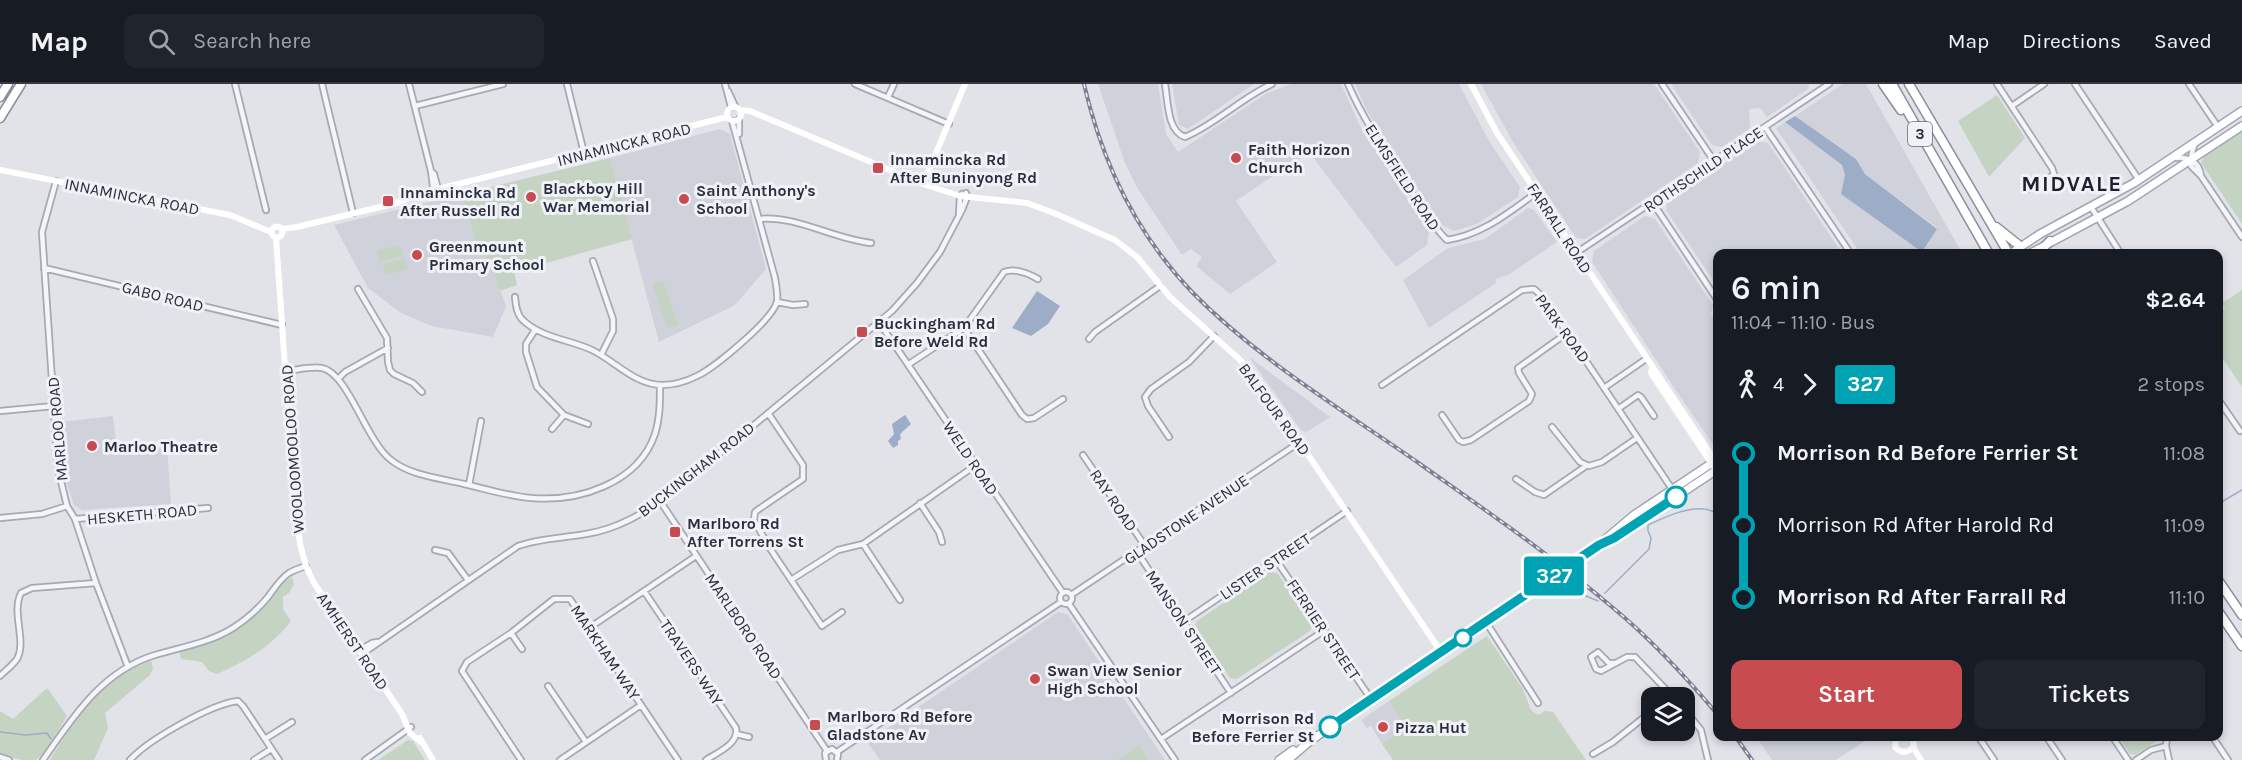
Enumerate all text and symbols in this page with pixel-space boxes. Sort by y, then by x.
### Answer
search box [124,14,544,68]
text: Map [30,25,88,58]
icon: search [145,25,178,58]
text: Search here [193,28,311,54]
text: Map [1948,29,1989,53]
text: Directions [2022,29,2121,53]
text: Saved [2154,29,2212,53]
street label: INNAMINCKA ROAD [555,119,693,170]
street label: ELMSFIELD ROAD [1361,120,1444,234]
street label: ROTHSCHILD PLACE [1640,122,1766,216]
road number: 3 [1908,122,1932,146]
place label: Faith Horizon Church [1248,140,1350,177]
place label: Innamincka Rd After Buninyong Rd [890,150,1037,187]
marker: Faith Horizon Church [1229,151,1243,165]
marker: Innamincka Rd After Buninyong Rd [871,161,885,175]
district label: MIDVALE [2021,171,2123,197]
street label: INNAMINCKA ROAD [63,174,201,219]
place label: Blackboy Hill War Memorial [543,179,650,216]
street label: FARRALL ROAD [1523,179,1596,277]
place label: Saint Anthony's School [696,181,816,218]
place label: Innamincka Rd After Russell Rd [400,183,520,220]
marker: Blackboy Hill War Memorial [524,190,538,204]
marker: Saint Anthony's School [677,192,691,206]
marker: Innamincka Rd After Russell Rd [381,194,395,208]
place label: Greenmount Primary School [429,237,544,274]
marker: Greenmount Primary School [410,248,424,262]
text: 6 min [1731,269,1821,307]
street label: GABO ROAD [120,277,206,316]
text: $2.64 [2145,287,2205,313]
street label: PARK ROAD [1531,290,1594,366]
text: 11:04 – 11:10 · Bus [1731,311,1875,334]
place label: Buckingham Rd Before Weld Rd [874,314,996,351]
marker: Buckingham Rd Before Weld Rd [855,325,869,339]
street label: BALFOUR ROAD [1235,360,1314,459]
street label: WOOLOOMOOLOO ROAD [277,364,308,534]
icon: walk [1731,368,1764,401]
icon: forward [1793,368,1826,401]
text: 327 [1847,372,1883,396]
text: 4 [1773,373,1784,396]
text: 2 stops [2138,373,2205,396]
street label: MARLOO ROAD [43,376,72,482]
street label: BUCKINGHAM ROAD [634,418,758,521]
street label: WELD ROAD [939,418,1002,499]
place label: Marloo Theatre [104,437,218,456]
marker: Marloo Theatre [85,439,99,453]
text: Morrison Rd Before Ferrier St [1777,440,2078,466]
text: 11:08 [2163,442,2205,465]
street label: RAY ROAD [1086,466,1141,535]
street label: GLADSTONE AVENUE [1120,471,1252,568]
unlabelled marker [1665,486,1687,508]
street label: HESKETH ROAD [86,500,198,529]
text: Morrison Rd After Harold Rd [1777,512,2054,538]
place label: Marlboro Rd After Torrens St [687,514,804,551]
text: 11:09 [2164,514,2205,537]
marker: Marlboro Rd After Torrens St [668,525,682,539]
street label: LISTER STREET [1216,529,1314,604]
line badge: 327 [1520,556,1588,596]
text: 327 [1536,564,1572,588]
street label: MANSON STREET [1142,566,1226,678]
street label: MARLBORO ROAD [701,570,786,683]
street label: FERRIER STREET [1283,575,1364,683]
text: Morrison Rd After Farrall Rd [1777,584,2067,610]
text: 11:10 [2169,586,2205,609]
street label: AMHERST ROAD [313,589,392,694]
street label: MARKHAM WAY [567,601,645,704]
street label: TRAVERS WAY [656,616,727,709]
unlabelled marker [1454,629,1472,647]
button: Start [1731,660,1962,729]
button: Tickets [1974,660,2205,729]
place label: Swan View Senior High School [1047,661,1182,698]
marker: Swan View Senior High School [1028,672,1042,686]
map controls [1641,687,1695,741]
button: layers [1641,687,1695,741]
place label: Marlboro Rd Before Gladstone Av [827,707,972,744]
place label: Morrison Rd Before Ferrier St [1192,709,1314,746]
marker: Morrison Rd Before Ferrier St [1319,716,1341,738]
marker: Marlboro Rd Before Gladstone Av [808,718,822,732]
place label: Pizza Hut [1395,718,1466,737]
marker: Pizza Hut [1376,720,1390,734]

